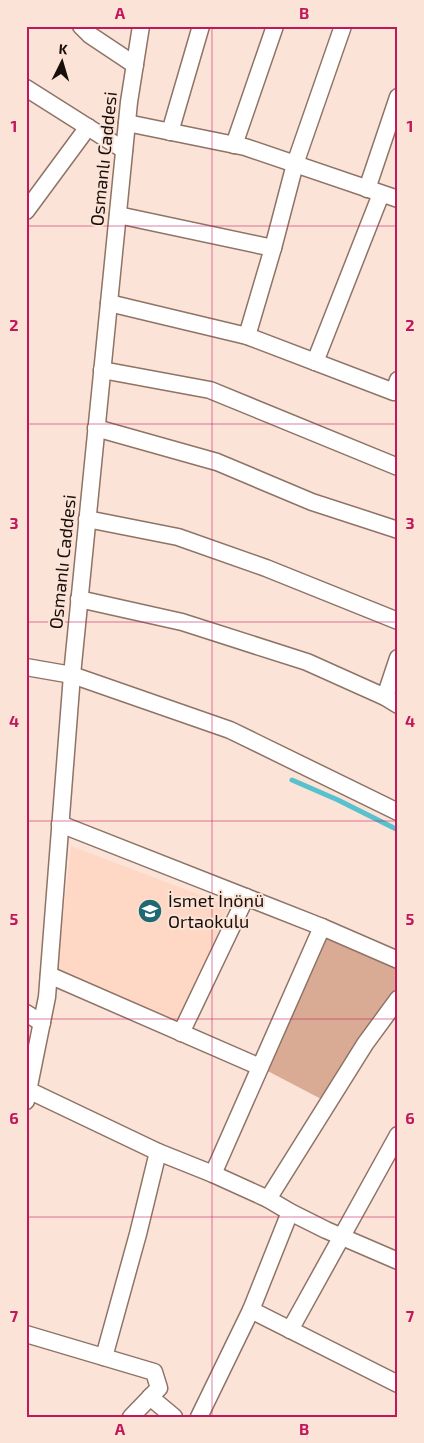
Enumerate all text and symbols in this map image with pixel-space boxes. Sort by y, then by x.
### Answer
text: A [115,3,126,22]
text: B [299,3,309,22]
north arrow [38,38,88,88]
text: K [58,40,68,57]
street label: Osmanlı Caddesi [85,91,121,227]
text: 1 [11,116,17,135]
text: 1 [407,116,413,135]
text: 2 [9,315,19,334]
text: 2 [405,315,415,334]
street label: Osmanlı Caddesi [44,494,80,630]
text: 3 [9,513,19,532]
text: 3 [405,513,415,532]
text: 4 [9,711,19,730]
text: 4 [405,711,415,730]
place label: İsmet İnönü Ortaokulu [168,889,264,932]
school or university icon: İsmet İnönü Ortaokulu [137,898,163,924]
text: 5 [10,909,19,928]
text: 5 [406,909,415,928]
text: 6 [9,1108,19,1127]
text: 6 [405,1108,415,1127]
text: 7 [10,1306,19,1325]
text: 7 [406,1306,415,1325]
text: A [115,1419,126,1438]
text: B [299,1419,309,1438]

